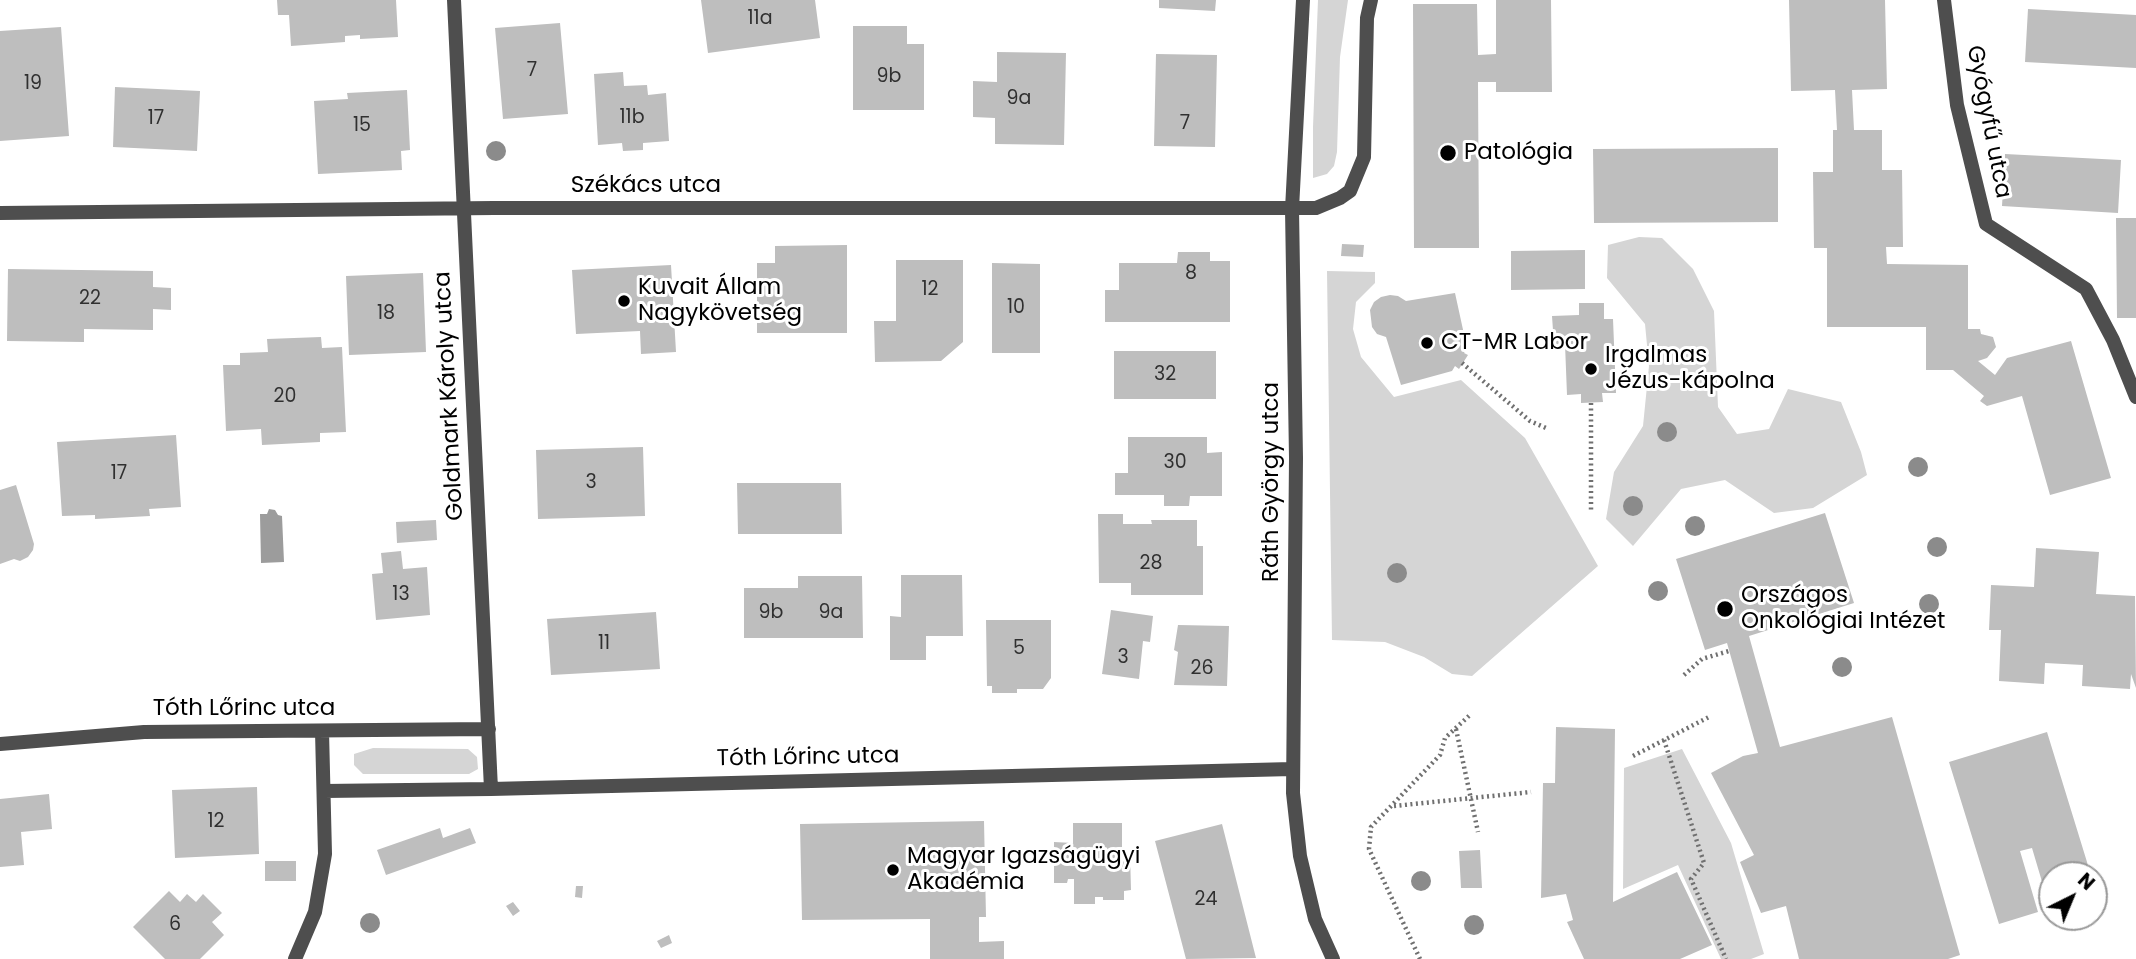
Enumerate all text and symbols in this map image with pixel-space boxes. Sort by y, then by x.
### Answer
house number: 11a [747,8,773,30]
street label: Gyógyfű utca [1960,43,2016,201]
house number: 7 [527,60,537,82]
house number: 9b [877,66,901,88]
house number: 19 [24,73,42,95]
house number: 9a [1007,88,1031,110]
house number: 11b [619,107,645,129]
house number: 17 [148,108,164,130]
house number: 7 [1180,113,1190,135]
house number: 15 [353,115,371,137]
place label: Patológia [1464,139,1573,167]
marker: Patológia [1438,143,1458,163]
street label: Székács utca [571,172,721,200]
house number: 8 [1185,263,1197,285]
street label: Goldmark Károly utca [430,271,470,521]
place label: Kuvait Állam Nagykövetség [638,274,802,328]
house number: 12 [921,279,939,301]
house number: 22 [79,288,101,310]
marker: Kuvait Állam Nagykövetség [616,293,632,309]
house number: 10 [1007,297,1025,319]
house number: 18 [377,303,395,325]
place label: CT-MR Labor [1441,329,1588,357]
marker: CT-MR Labor [1419,335,1435,351]
place label: Irgalmas Jézus-kápolna [1605,342,1775,396]
marker: Irgalmas Jézus-kápolna [1583,361,1599,377]
house number: 32 [1154,364,1176,386]
street label: Ráth György utca [1258,382,1286,582]
house number: 20 [274,386,296,408]
house number: 30 [1163,452,1187,474]
house number: 17 [111,463,127,485]
house number: 3 [585,472,597,494]
house number: 28 [1140,553,1162,575]
place label: Országos Onkológiai Intézet [1741,582,1945,636]
house number: 13 [392,584,410,606]
marker: Országos Onkológiai Intézet [1715,599,1735,619]
house number: 9b [759,602,783,624]
house number: 9a [819,602,843,624]
house number: 11 [598,633,610,655]
house number: 5 [1013,638,1025,660]
house number: 3 [1117,647,1129,669]
house number: 26 [1191,658,1213,680]
street label: Tóth Lőrinc utca [153,695,335,723]
street label: Tóth Lőrinc utca [716,743,900,773]
house number: 12 [207,811,225,833]
place label: Magyar Igazságügyi Akadémia [907,843,1140,897]
north arrow [2038,861,2108,931]
marker: Magyar Igazságügyi Akadémia [885,862,901,878]
text: N [2072,867,2101,896]
house number: 24 [1195,889,1217,911]
house number: 6 [169,914,181,936]

